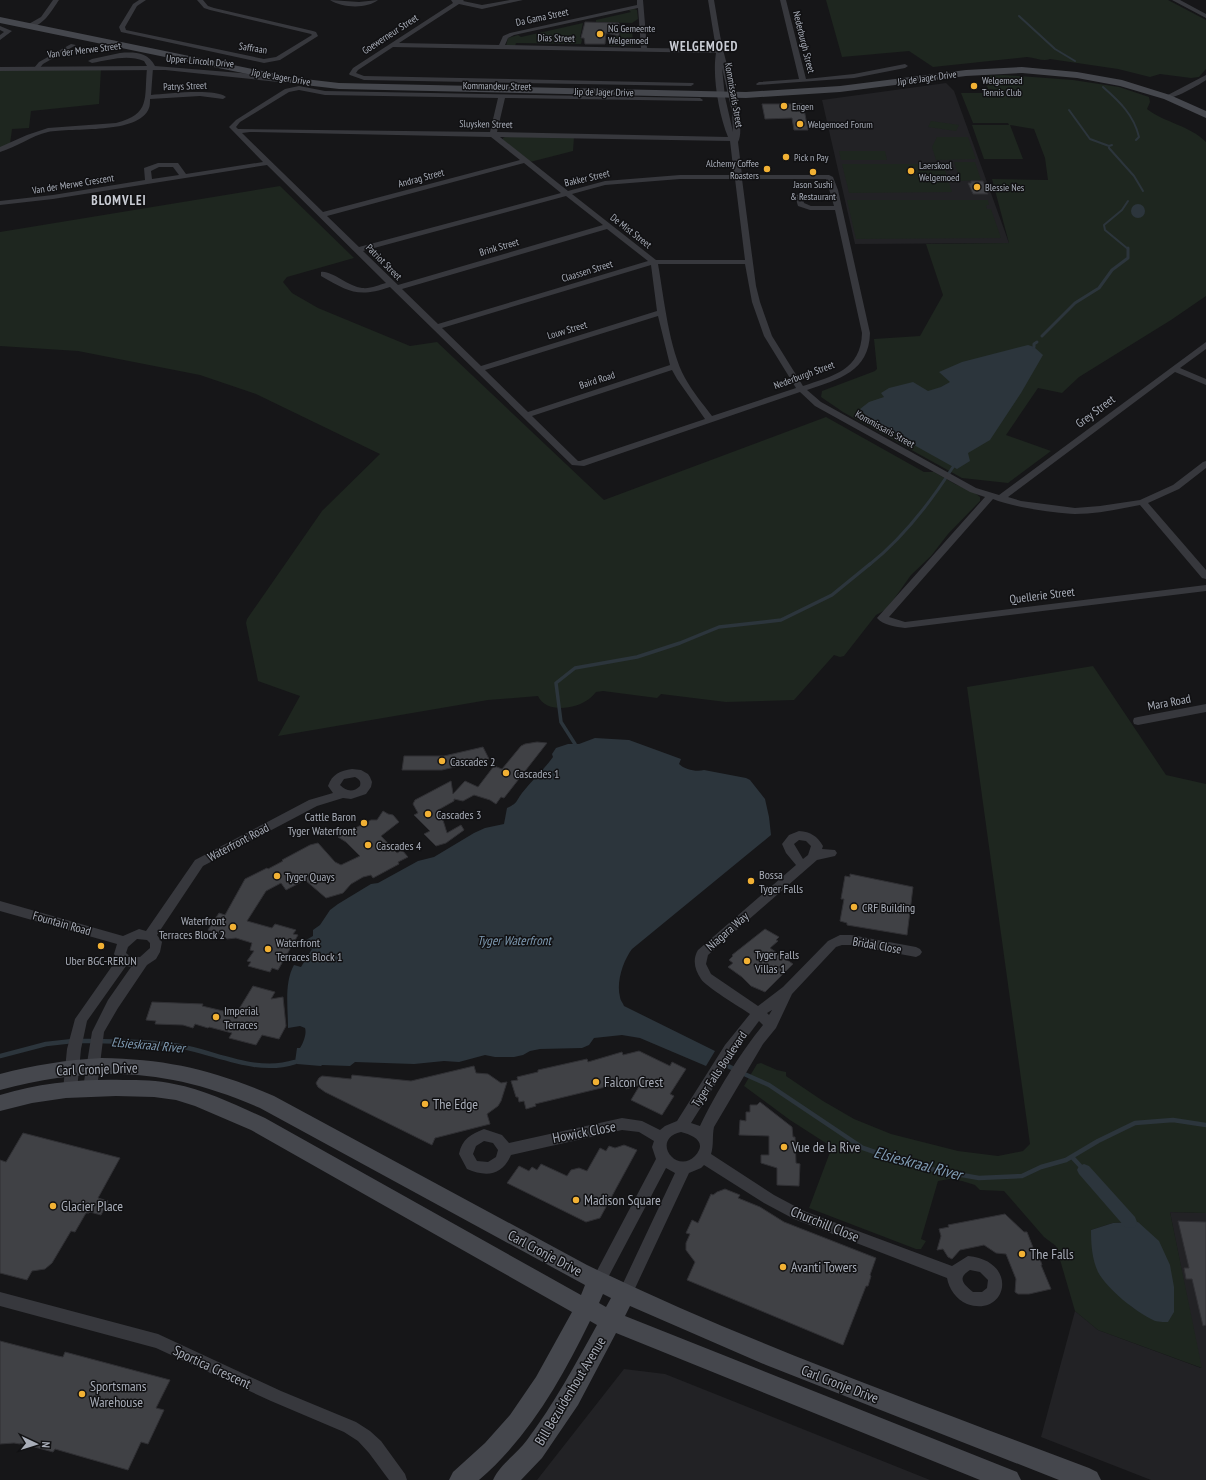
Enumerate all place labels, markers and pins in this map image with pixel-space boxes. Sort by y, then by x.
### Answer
place label: NG Gemeente Welgemoed [608,22,655,47]
marker: NG Gemeente Welgemoed [595,29,605,39]
place label: Welgemoed Tennis Club [982,74,1023,99]
marker: Welgemoed Tennis Club [969,81,979,91]
place label: Engen [792,100,814,113]
marker: Engen [779,101,789,111]
place label: Welgemoed Forum [808,118,873,131]
marker: Welgemoed Forum [795,119,805,129]
place label: Pick n Pay [794,151,829,164]
marker: Pick n Pay [781,152,791,162]
place label: Alchemy Coffee Roasters [706,157,760,182]
place label: Laerskool Welgemoed [919,159,960,184]
marker: Alchemy Coffee Roasters [762,164,772,174]
marker: Laerskool Welgemoed [906,166,916,176]
marker: Jason Sushi & Restaurant [808,167,818,177]
place label: Jason Sushi & Restaurant [790,178,836,203]
place label: Blessie Nes [985,181,1025,194]
marker: Blessie Nes [972,182,982,192]
place label: Cascades 2 [450,754,495,769]
marker: Cascades 2 [437,756,447,766]
place label: Cascades 1 [514,766,559,781]
marker: Cascades 1 [501,768,511,778]
place label: Cascades 3 [436,807,481,822]
place label: Cattle Baron Tyger Waterfront [288,809,357,838]
marker: Cascades 3 [423,809,433,819]
marker: Cattle Baron Tyger Waterfront [359,818,369,828]
place label: Cascades 4 [376,838,422,853]
marker: Cascades 4 [363,840,373,850]
place label: Bossa Tyger Falls [759,867,803,896]
place label: Tyger Quays [285,869,335,884]
marker: Tyger Quays [272,871,282,881]
marker: Bossa Tyger Falls [746,876,756,886]
place label: CRF Building [862,900,915,915]
marker: CRF Building [849,902,859,912]
place label: Waterfront Terraces Block 2 [159,913,226,942]
marker: Waterfront Terraces Block 2 [228,922,238,932]
place label: Waterfront Terraces Block 1 [276,935,342,964]
marker: Uber BGC-RERUN [96,941,106,951]
marker: Waterfront Terraces Block 1 [263,944,273,954]
place label: Tyger Falls Villas 1 [754,947,799,976]
place label: Uber BGC-RERUN [65,953,137,968]
marker: Tyger Falls Villas 1 [742,956,752,966]
place label: Imperial Terraces [224,1003,258,1032]
marker: Imperial Terraces [211,1012,221,1022]
place label: Falcon Crest [604,1073,663,1091]
marker: Falcon Crest [591,1077,601,1087]
place label: The Edge [433,1095,478,1113]
marker: The Edge [420,1099,430,1109]
place label: Vue de la Rive [791,1138,861,1156]
marker: Vue de la Rive [779,1142,789,1152]
place label: Madison Square [584,1191,661,1209]
marker: Madison Square [571,1195,581,1205]
place label: Glacier Place [61,1197,123,1215]
marker: Glacier Place [48,1201,58,1211]
place label: The Falls [1030,1245,1074,1263]
marker: The Falls [1017,1249,1027,1259]
place label: Avanti Towers [791,1258,857,1276]
marker: Avanti Towers [778,1262,788,1272]
place label: Sportsmans Warehouse [90,1377,147,1411]
marker: Sportsmans Warehouse [77,1389,87,1399]

